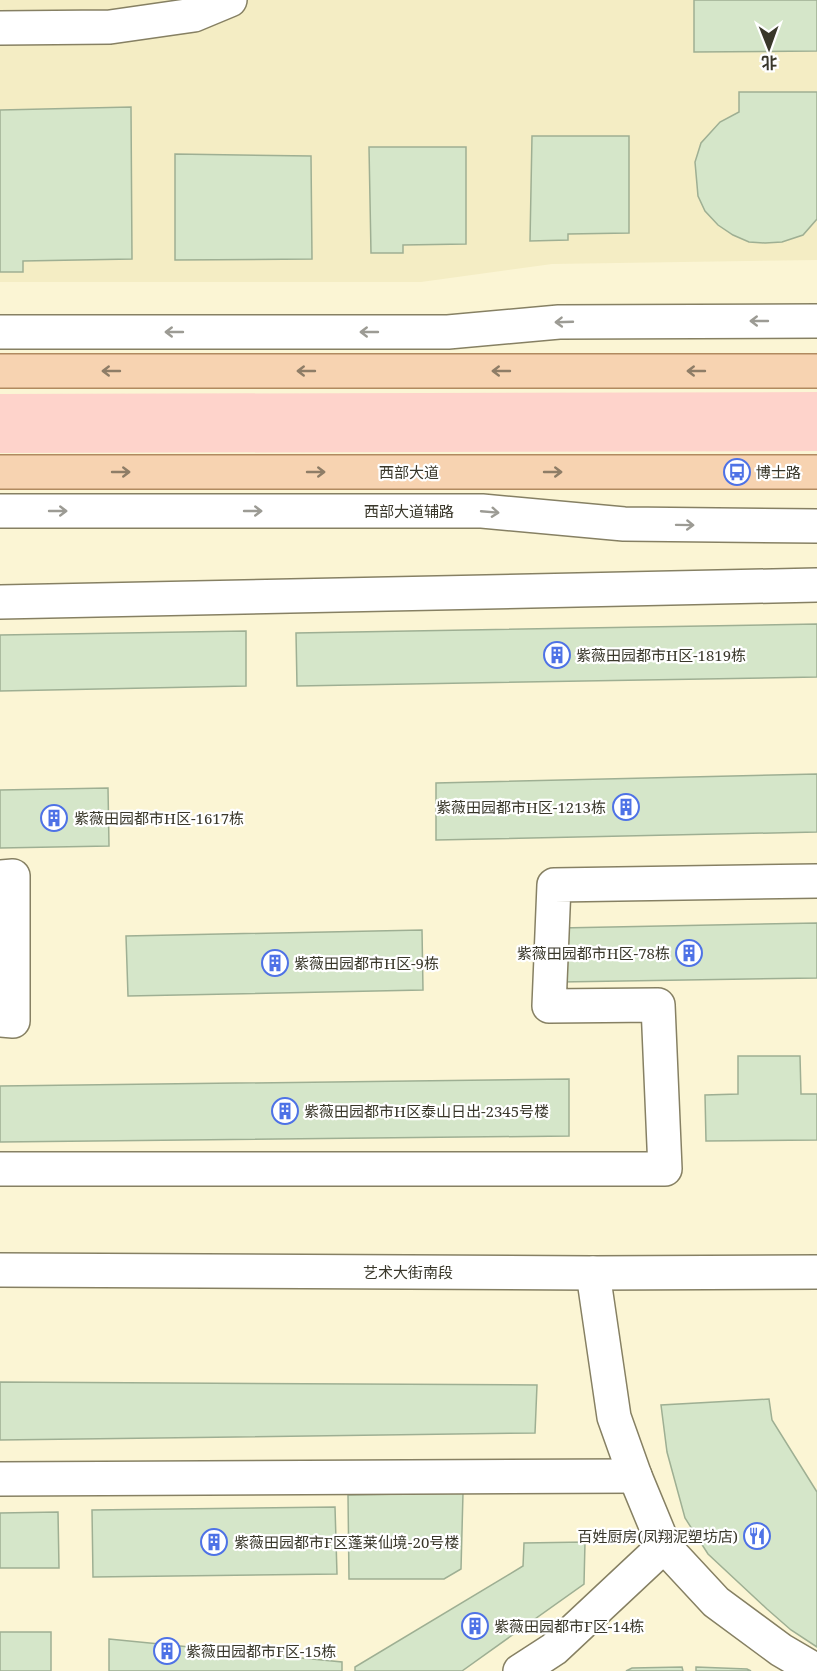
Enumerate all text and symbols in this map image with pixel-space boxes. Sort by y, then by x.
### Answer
north arrow [739,18,799,78]
text: 北 [761,52,777,74]
one-way arrow [749,315,769,327]
one-way arrow [554,316,574,328]
one-way arrow [164,326,184,338]
one-way arrow [359,326,379,338]
one-way arrow [101,365,121,377]
one-way arrow [296,365,316,377]
one-way arrow [491,365,511,377]
one-way arrow [686,365,706,377]
bus stop icon: 博士路 [722,457,752,487]
street label: 西部大道 [379,462,439,482]
place label: 博士路 [756,462,801,482]
one-way arrow [111,466,131,478]
one-way arrow [306,466,326,478]
one-way arrow [543,466,563,478]
street label: 西部大道辅路 [364,501,454,521]
one-way arrow [48,505,68,517]
one-way arrow [243,505,263,517]
one-way arrow [480,506,500,517]
one-way arrow [674,519,694,530]
building icon: 紫薇田园都市H区-1819栋 [542,640,572,670]
place label: 紫薇田园都市H区-1819栋 [576,645,746,665]
building icon: 紫薇田园都市H区-1213栋 [611,792,641,822]
place label: 紫薇田园都市H区-1213栋 [436,797,606,817]
building icon: 紫薇田园都市H区-1617栋 [39,803,69,833]
place label: 紫薇田园都市H区-1617栋 [74,808,244,828]
building icon: 紫薇田园都市H区-78栋 [674,938,704,968]
place label: 紫薇田园都市H区-78栋 [517,943,670,963]
building icon: 紫薇田园都市H区-9栋 [260,948,290,978]
place label: 紫薇田园都市H区-9栋 [294,953,439,973]
building icon: 紫薇田园都市H区泰山日出-2345号楼 [270,1096,300,1126]
place label: 紫薇田园都市H区泰山日出-2345号楼 [304,1101,549,1121]
street label: 艺术大街南段 [363,1262,453,1282]
restaurant icon: 百姓厨房(凤翔泥塑坊店) [742,1521,772,1551]
place label: 百姓厨房(凤翔泥塑坊店) [578,1526,738,1546]
building icon: 紫薇田园都市F区蓬莱仙境-20号楼 [199,1527,229,1557]
place label: 紫薇田园都市F区蓬莱仙境-20号楼 [234,1532,459,1552]
building icon: 紫薇田园都市F区-14栋 [460,1611,490,1641]
place label: 紫薇田园都市F区-14栋 [494,1616,644,1636]
building icon: 紫薇田园都市F区-15栋 [152,1636,182,1666]
place label: 紫薇田园都市F区-15栋 [186,1641,336,1661]

